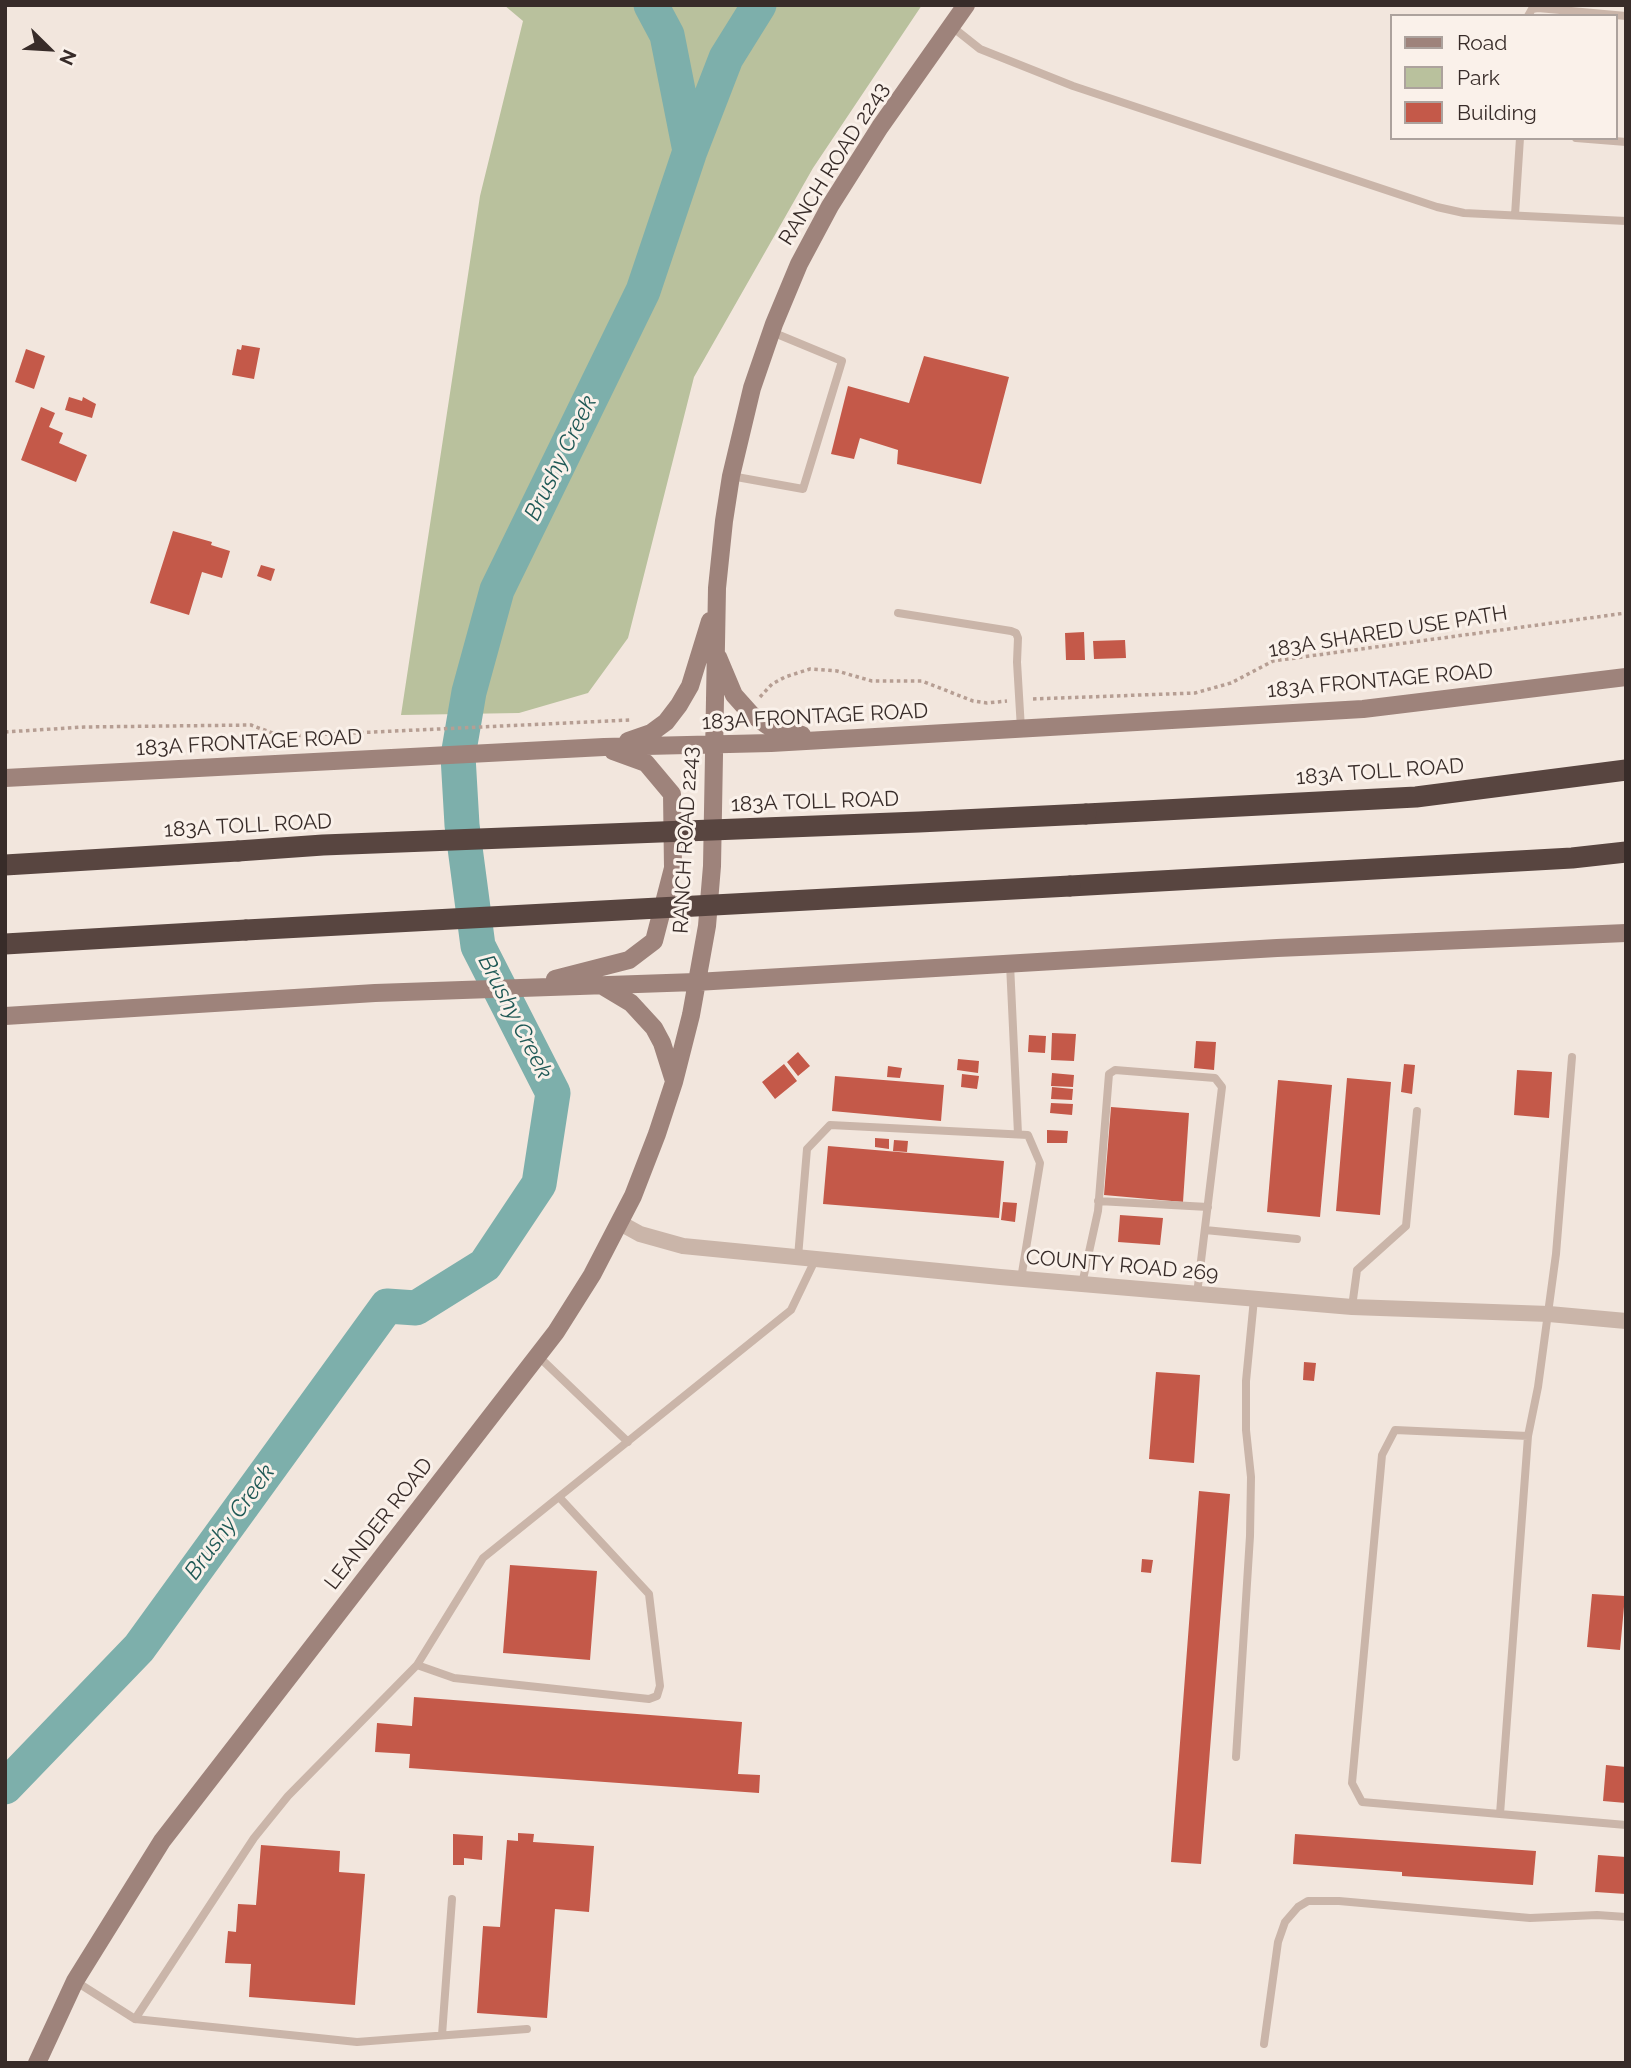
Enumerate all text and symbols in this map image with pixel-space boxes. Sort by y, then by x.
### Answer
north arrow [14,14,84,84]
legend [1390,14,1617,140]
text: Road [1457,30,1507,55]
text: N [55,46,81,69]
text: Park [1457,65,1500,90]
street label: RANCH ROAD 2243 [774,78,894,250]
text: Building [1457,100,1537,125]
water label: Brushy Creek [519,391,603,525]
street label: 183A SHARED USE PATH [1267,601,1509,663]
street label: 183A FRONTAGE ROAD [1266,659,1494,703]
street label: 183A FRONTAGE ROAD [701,698,929,736]
street label: 183A FRONTAGE ROAD [135,724,363,762]
street label: RANCH ROAD 2243 [669,746,703,934]
street label: 183A TOLL ROAD [1295,754,1465,790]
street label: 183A TOLL ROAD [730,786,900,818]
street label: 183A TOLL ROAD [163,809,333,843]
water label: Brushy Creek [472,950,558,1084]
street label: COUNTY ROAD 269 [1025,1245,1219,1287]
street label: LEANDER ROAD [320,1453,438,1595]
water label: Brushy Creek [179,1459,281,1585]

